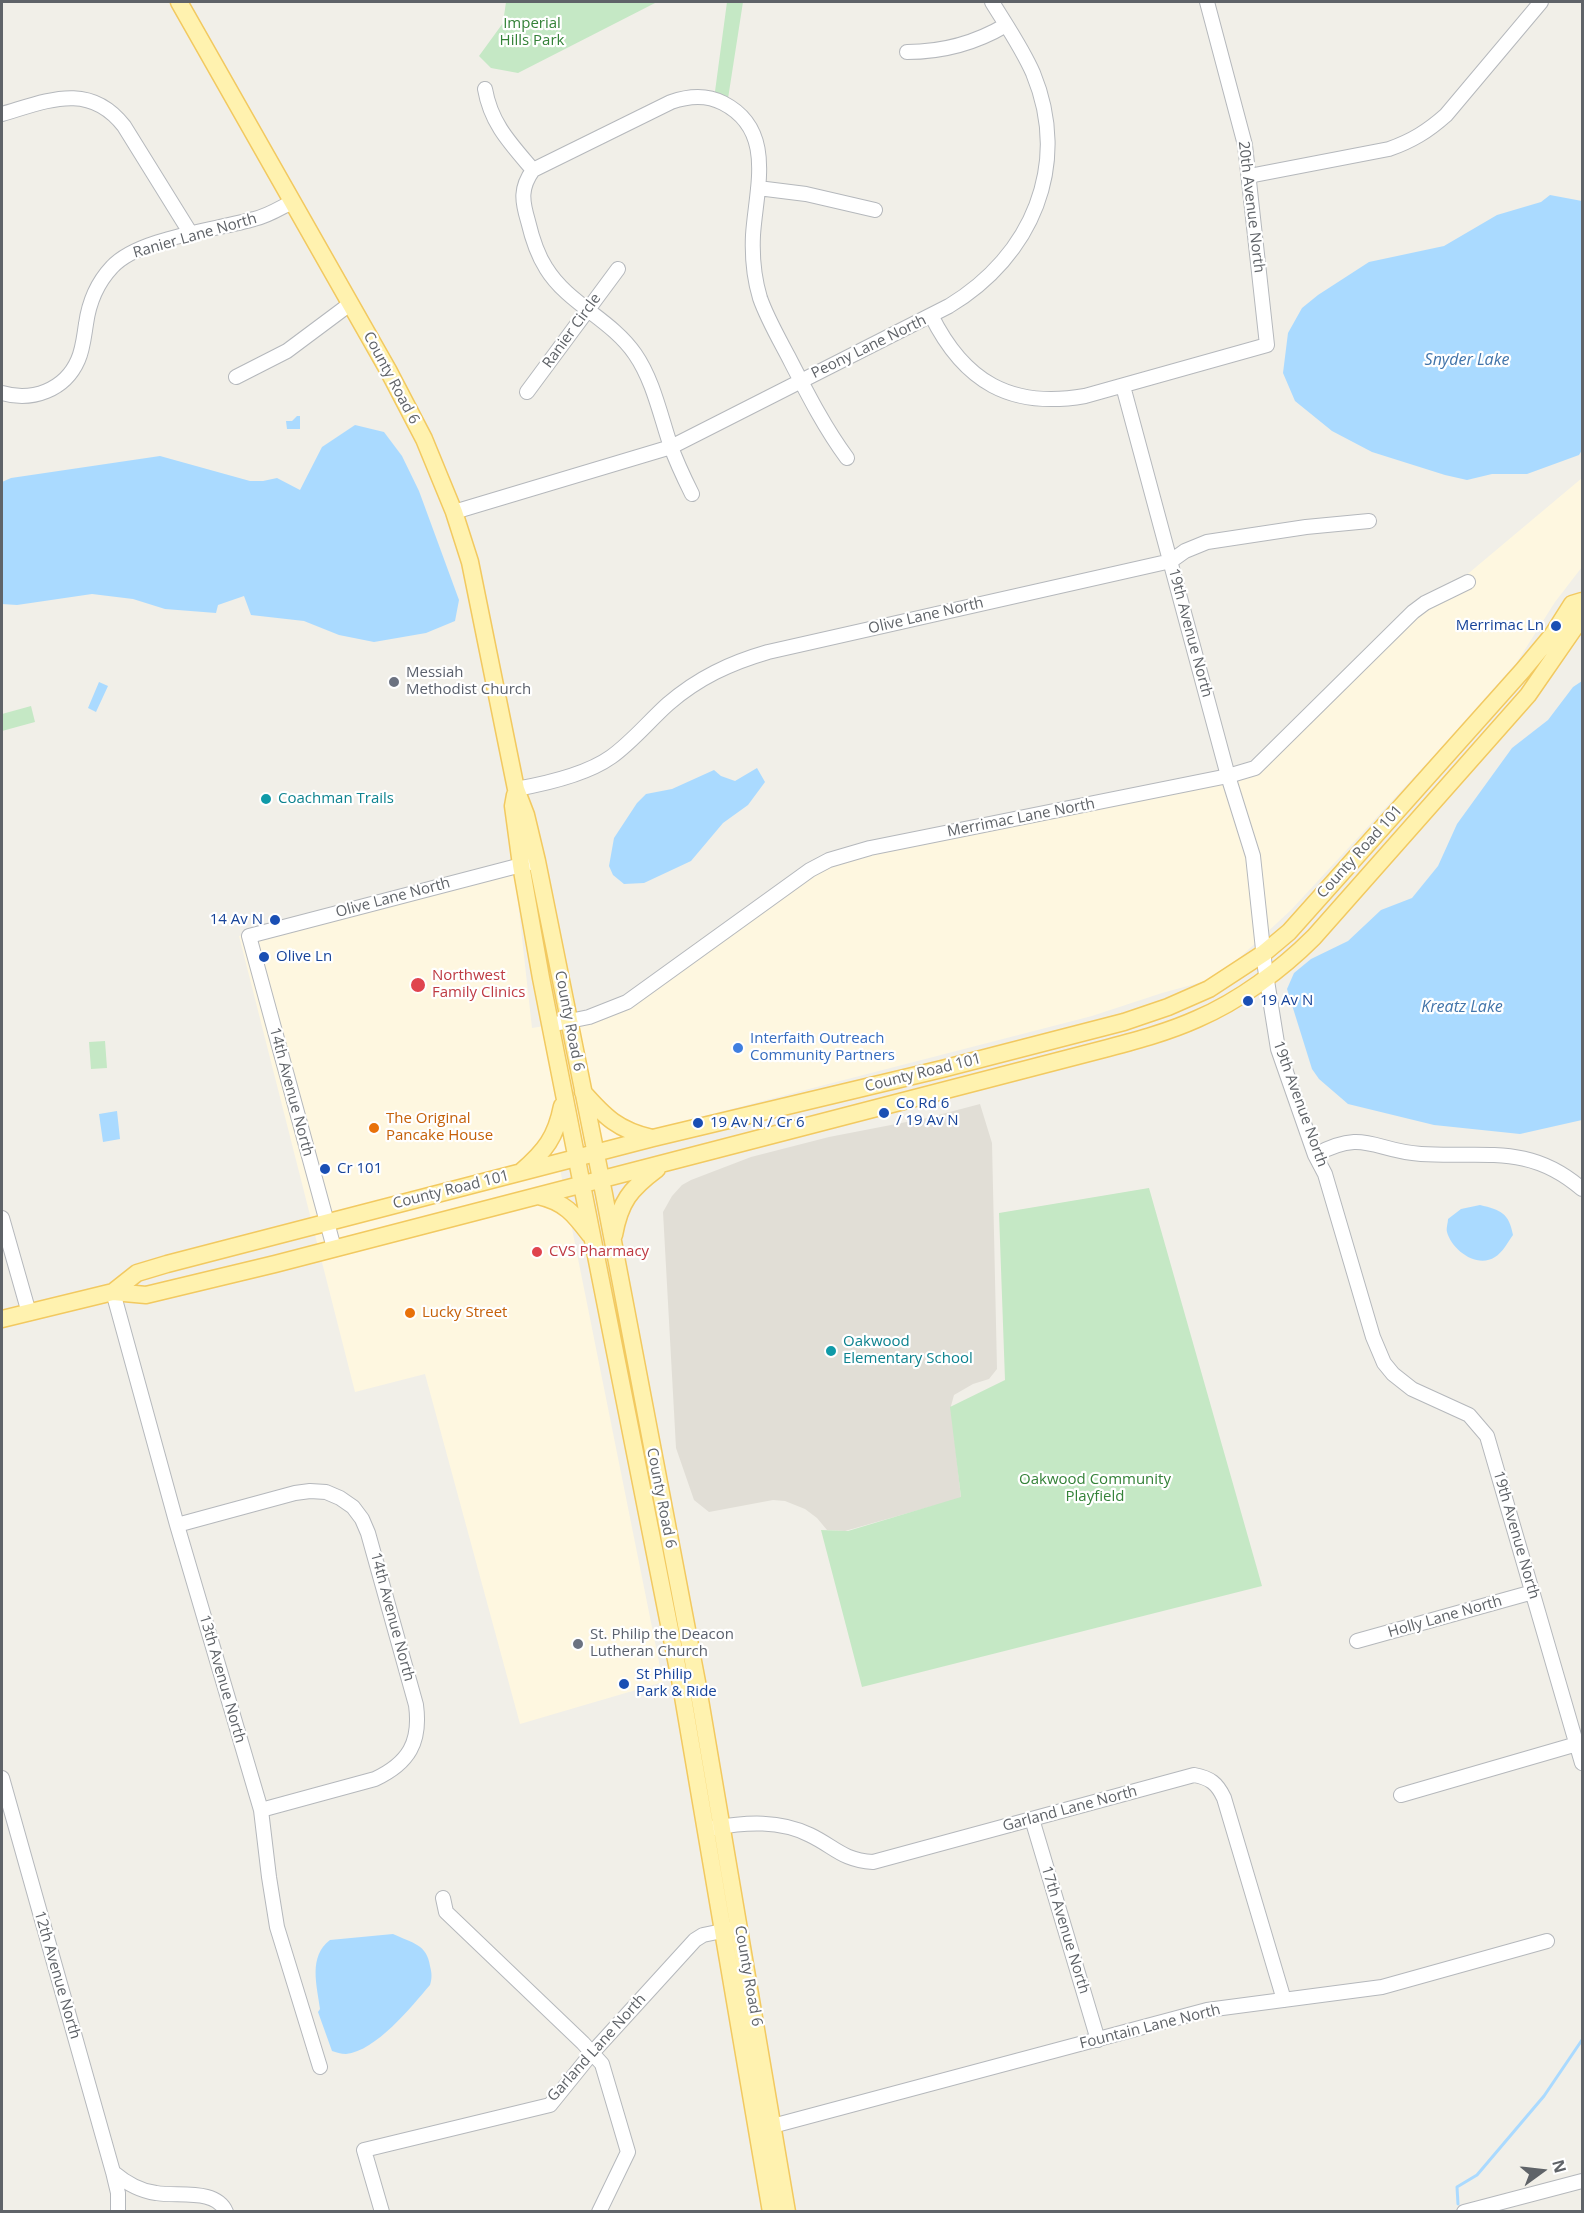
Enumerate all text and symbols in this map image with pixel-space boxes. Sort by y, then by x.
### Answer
park label: Imperial Hills Park [500,15,564,50]
street label: 20th Avenue North [1234,140,1268,274]
street label: Ranier Lane North [131,210,259,262]
street label: Ranier Circle [539,290,605,372]
street label: Peony Lane North [809,311,929,383]
street label: County Road 6 [359,329,423,427]
water label: Snyder Lake [1425,350,1509,370]
street label: 19th Avenue North [1164,567,1216,699]
street label: Olive Lane North [867,594,985,638]
place label: Merrimac Ln [1456,617,1544,635]
marker: Merrimac Ln [1549,619,1563,633]
place label: Messiah Methodist Church [406,664,531,699]
marker: Messiah Methodist Church [387,675,401,689]
place label: Coachman Trails [278,790,394,808]
marker: Coachman Trails [259,792,273,806]
street label: Merrimac Lane North [946,795,1096,841]
street label: County Road 101 [1313,802,1407,902]
street label: Olive Lane North [334,874,452,922]
place label: 14 Av N [210,911,263,929]
marker: 14 Av N [268,913,282,927]
place label: Olive Ln [276,948,332,966]
marker: Olive Ln [257,950,271,964]
place label: Northwest Family Clinics [432,967,525,1002]
street label: County Road 6 [550,969,588,1073]
marker: Northwest Family Clinics [409,976,427,994]
place label: 19 Av N [1260,992,1313,1010]
marker: 19 Av N [1241,994,1255,1008]
water label: Kreatz Lake [1421,997,1503,1017]
street label: 14th Avenue North [265,1026,317,1158]
place label: Interfaith Outreach Community Partners [750,1030,895,1065]
street label: 19th Avenue North [1269,1039,1331,1169]
marker: Interfaith Outreach Community Partners [731,1041,745,1055]
street label: County Road 101 [863,1050,983,1096]
place label: Co Rd 6 / 19 Av N [896,1095,959,1130]
marker: Co Rd 6 / 19 Av N [877,1106,891,1120]
place label: The Original Pancake House [386,1110,493,1145]
place label: 19 Av N / Cr 6 [710,1114,805,1132]
marker: 19 Av N / Cr 6 [691,1116,705,1130]
marker: The Original Pancake House [367,1121,381,1135]
place label: Cr 101 [337,1160,382,1178]
marker: Cr 101 [318,1162,332,1176]
street label: County Road 101 [391,1167,511,1213]
place label: CVS Pharmacy [549,1243,649,1261]
marker: CVS Pharmacy [530,1245,544,1259]
place label: Lucky Street [422,1304,507,1322]
marker: Lucky Street [403,1306,417,1320]
place label: Oakwood Elementary School [843,1333,973,1368]
marker: Oakwood Elementary School [824,1344,838,1358]
street label: County Road 6 [642,1446,680,1550]
street label: 19th Avenue North [1489,1469,1543,1601]
park label: Oakwood Community Playfield [1019,1471,1171,1506]
street label: 14th Avenue North [366,1551,418,1683]
street label: Holly Lane North [1386,1592,1504,1642]
street label: 13th Avenue North [195,1613,249,1745]
place label: St. Philip the Deacon Lutheran Church [590,1626,734,1661]
marker: St. Philip the Deacon Lutheran Church [571,1637,585,1651]
place label: St Philip Park & Ride [636,1666,717,1701]
marker: St Philip Park & Ride [617,1677,631,1691]
street label: Garland Lane North [1001,1782,1139,1836]
street label: 17th Avenue North [1037,1864,1093,1996]
street label: 12th Avenue North [30,1909,84,2041]
street label: County Road 6 [730,1924,766,2028]
street label: Garland Lane North [544,1991,650,2105]
street label: Fountain Lane North [1078,2001,1222,2053]
north arrow [1512,2141,1572,2201]
text: N [1547,2157,1572,2175]

